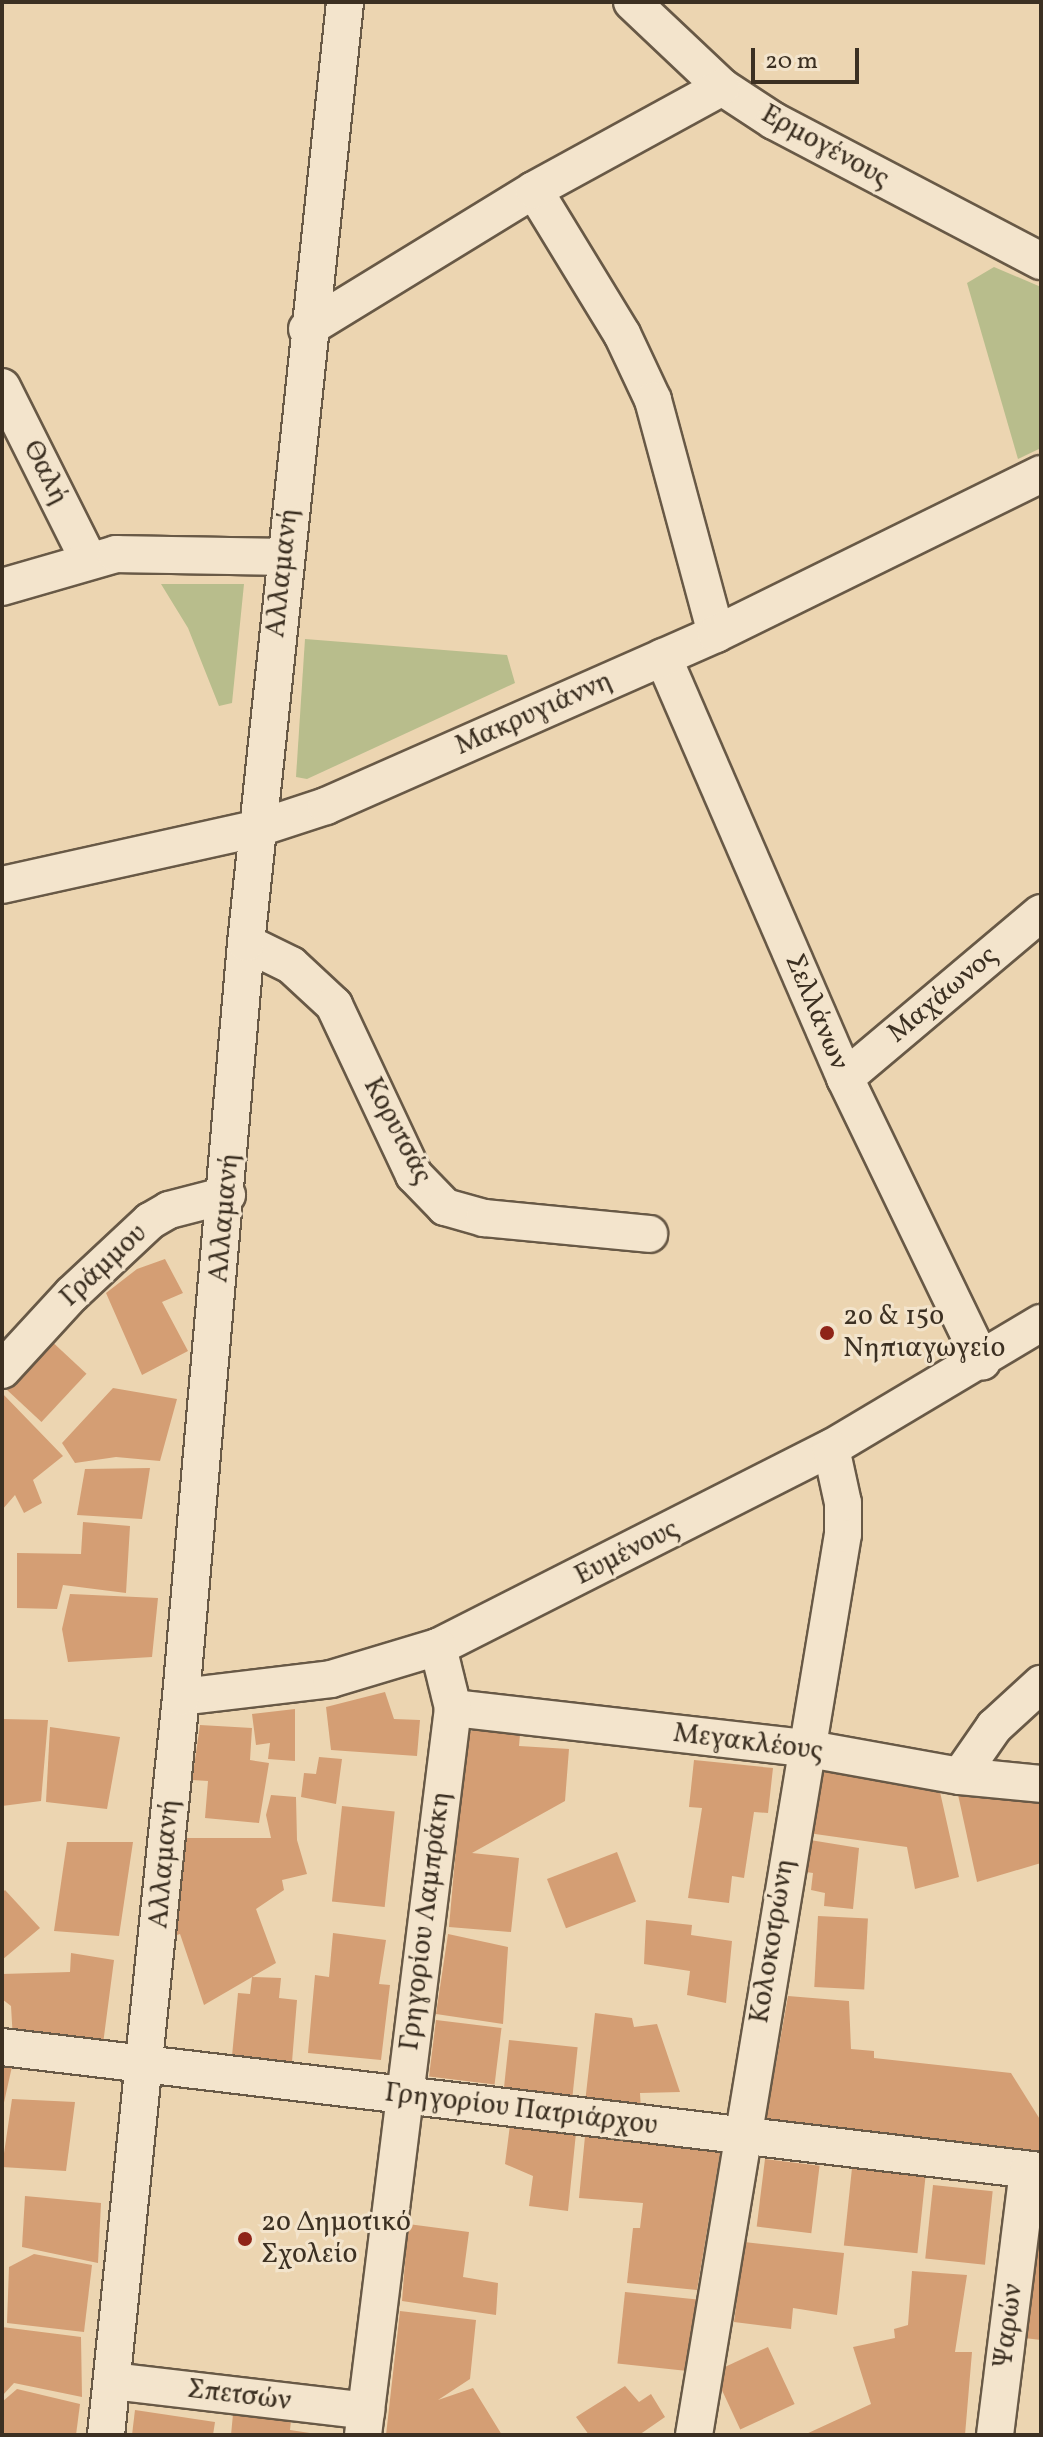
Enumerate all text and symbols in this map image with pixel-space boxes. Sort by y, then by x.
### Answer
scale bar [755,32,863,82]
text: 20 m [765,45,818,79]
street label: Ερμογένους [755,98,895,196]
street label: Θαλή [15,435,75,511]
street label: Αλλαμανή [260,507,306,639]
street label: Μακρυγιάννη [450,664,618,764]
street label: Μαχάωνος [881,939,1005,1051]
street label: Σελλάνων [777,949,855,1075]
street label: Κορυτσάς [355,1072,439,1190]
street label: Αλλαμανή [203,1152,247,1284]
street label: Γράμμου [54,1217,154,1315]
place label: 2ο & 15ο Νηπιαγωγείο [843,1300,1005,1366]
marker: 2ο & 15ο Νηπιαγωγείο [818,1324,836,1342]
street label: Ευμένους [569,1513,685,1593]
street label: Μεγακλέους [671,1717,825,1769]
street label: Γρηγορίου Λαμπράκη [393,1790,459,2052]
street label: Αλλαμανή [143,1798,187,1930]
street label: Κολοκοτρώνη [743,1856,803,2026]
street label: Γρηγορίου Πατριάρχου [383,2077,659,2143]
place label: 2ο Δημοτικό Σχολείο [261,2206,411,2272]
marker: 2ο Δημοτικό Σχολείο [236,2230,254,2248]
street label: Ψαρών [987,2282,1031,2370]
street label: Σπετσών [185,2373,293,2419]

